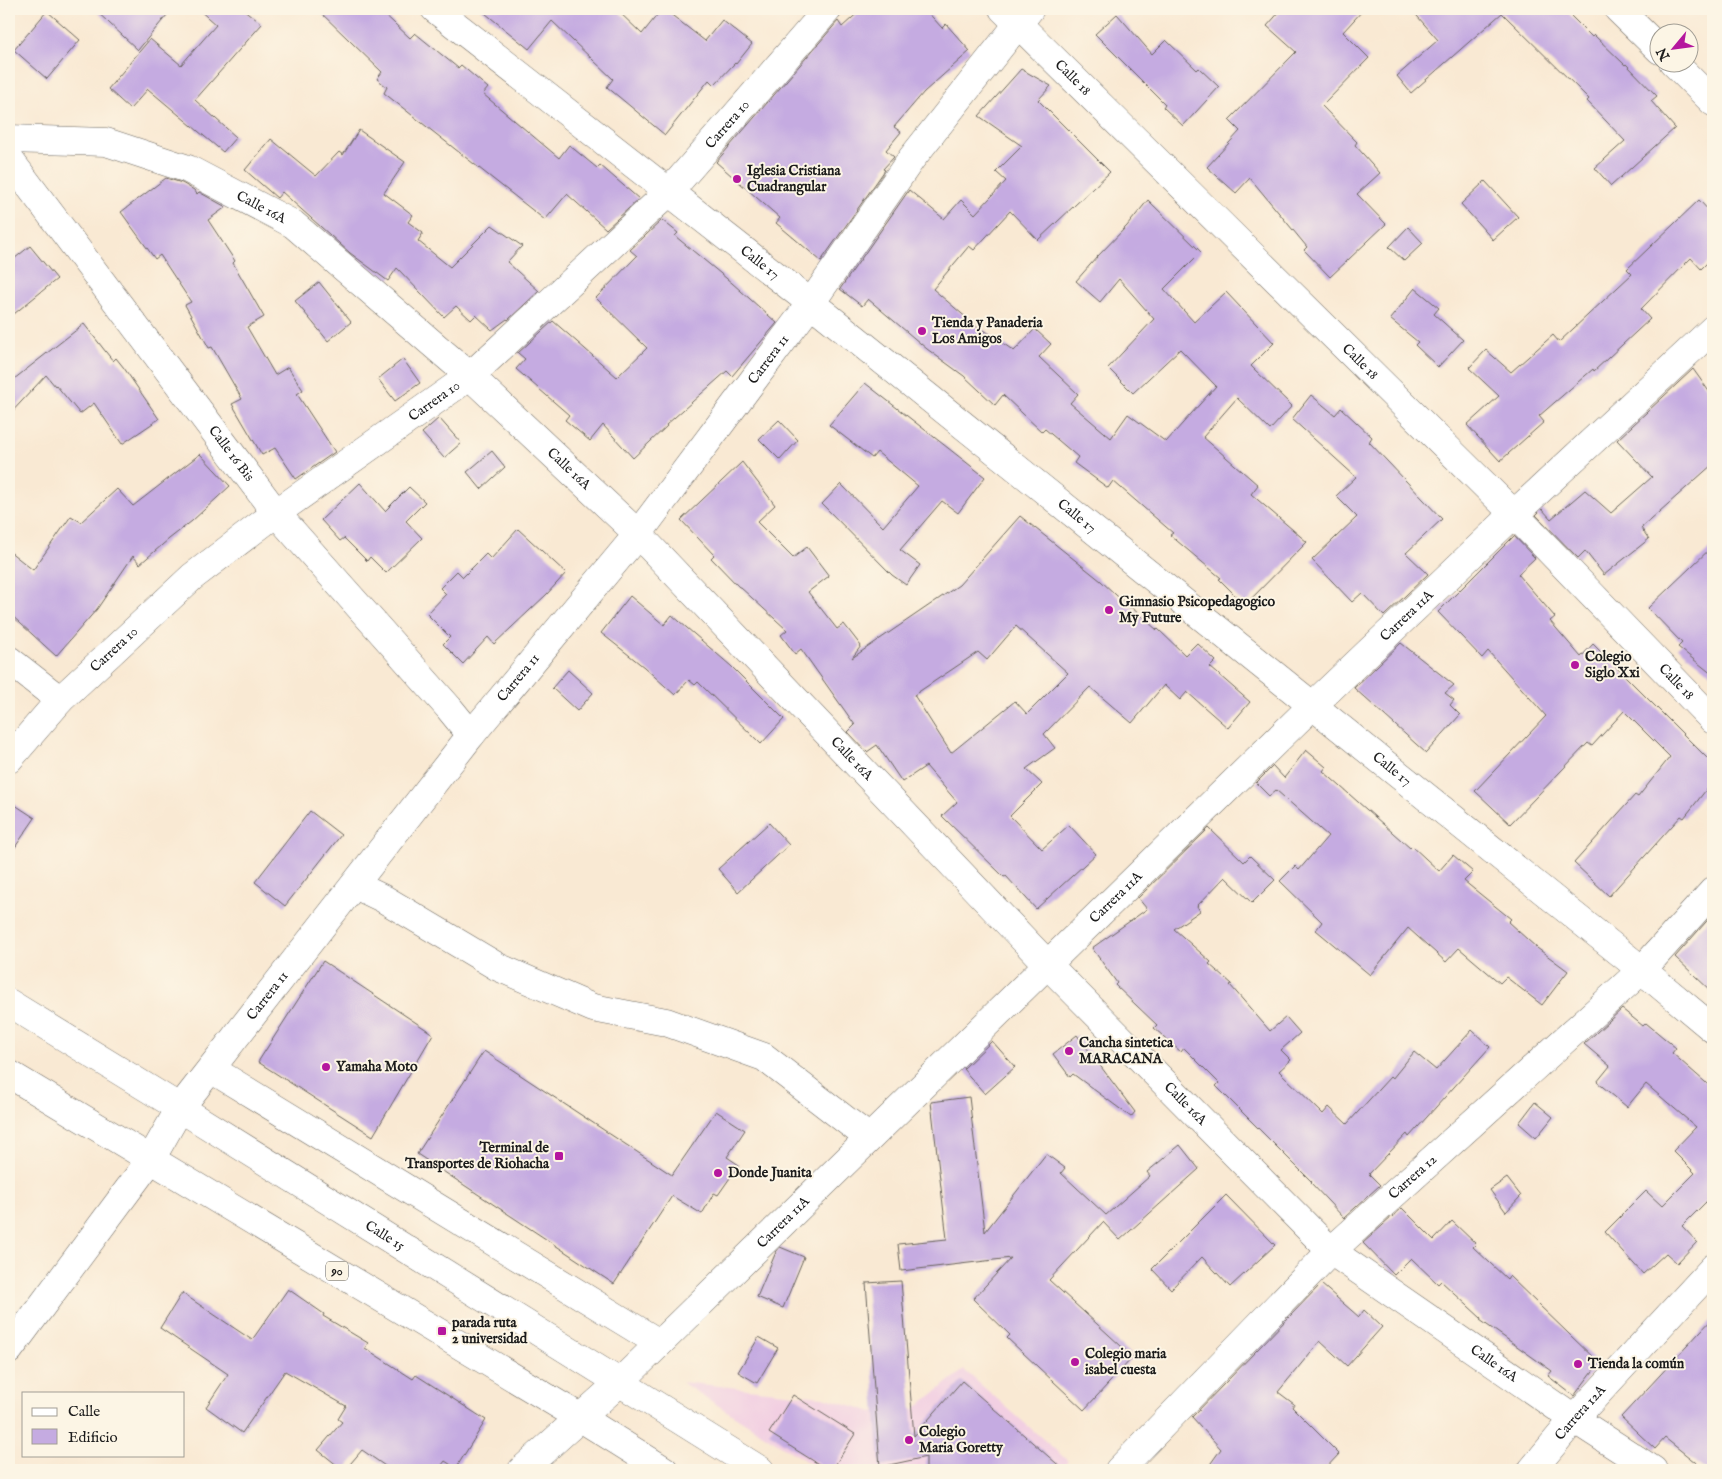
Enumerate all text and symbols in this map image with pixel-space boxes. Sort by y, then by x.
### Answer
north arrow [1650,22,1700,72]
text: N [1653,44,1675,64]
street label: Calle 18 [1051,56,1095,100]
street label: Carrera 10 [702,96,754,153]
place label: Iglesia Cristiana Cuadrangular [747,162,841,196]
marker: Iglesia Cristiana Cuadrangular [731,173,743,185]
street label: Calle 16A [233,187,290,228]
street label: Calle 17 [736,242,783,284]
place label: Tienda y Panaderia Los Amigos [931,314,1044,348]
marker: Tienda y Panaderia Los Amigos [916,325,928,337]
street label: Carrera 11 [744,331,793,388]
street label: Calle 18 [1338,340,1382,384]
street label: Carrera 10 [405,377,464,425]
street label: Calle 16 Bis [204,422,258,485]
street label: Calle 16A [543,444,595,494]
street label: Calle 17 [1054,495,1100,537]
street label: Carrera 11A [1376,586,1438,645]
place label: Gimnasio Psicopedagogico My Future [1119,593,1276,627]
marker: Gimnasio Psicopedagogico My Future [1103,604,1115,616]
street label: Carrera 10 [86,623,142,676]
place label: Colegio Siglo Xxi [1585,648,1640,682]
street label: Carrera 11 [493,650,544,706]
marker: Colegio Siglo Xxi [1569,659,1581,671]
street label: Calle 18 [1655,660,1698,704]
street label: Calle 16A [827,733,877,785]
street label: Calle 17 [1369,748,1415,790]
street label: Carrera 11A [1086,867,1147,927]
street label: Carrera 11 [243,968,292,1024]
place label: Cancha sintetica MARACANA [1079,1034,1174,1068]
marker: Cancha sintetica MARACANA [1063,1045,1075,1057]
place label: Yamaha Moto [336,1058,418,1076]
marker: Yamaha Moto [320,1061,332,1073]
street label: Calle 16A [1160,1078,1211,1130]
place label: Terminal de Transportes de Riohacha [404,1139,550,1173]
marker: Terminal de Transportes de Riohacha [553,1150,565,1162]
street label: Carrera 12 [1385,1150,1441,1204]
place label: Donde Juanita [728,1164,813,1182]
marker: Donde Juanita [712,1167,724,1179]
street label: Carrera 11A [753,1192,814,1252]
street label: Calle 15 [362,1217,408,1255]
road number: 90 [326,1262,348,1280]
place label: parada ruta 2 universidad [451,1314,528,1348]
marker: parada ruta 2 universidad [436,1325,448,1337]
street label: Calle 16A [1467,1341,1522,1387]
place label: Colegio maria isabel cuesta [1085,1345,1167,1379]
place label: Tienda la común [1587,1355,1685,1373]
marker: Colegio maria isabel cuesta [1069,1356,1081,1368]
marker: Tienda la común [1572,1358,1584,1370]
street label: Carrera 12A [1551,1381,1610,1444]
legend [22,1392,185,1456]
text: Calle [68,1402,100,1421]
place label: Colegio Maria Goretty [919,1423,1004,1457]
text: Edificio [68,1428,118,1447]
marker: Colegio Maria Goretty [903,1434,915,1446]

